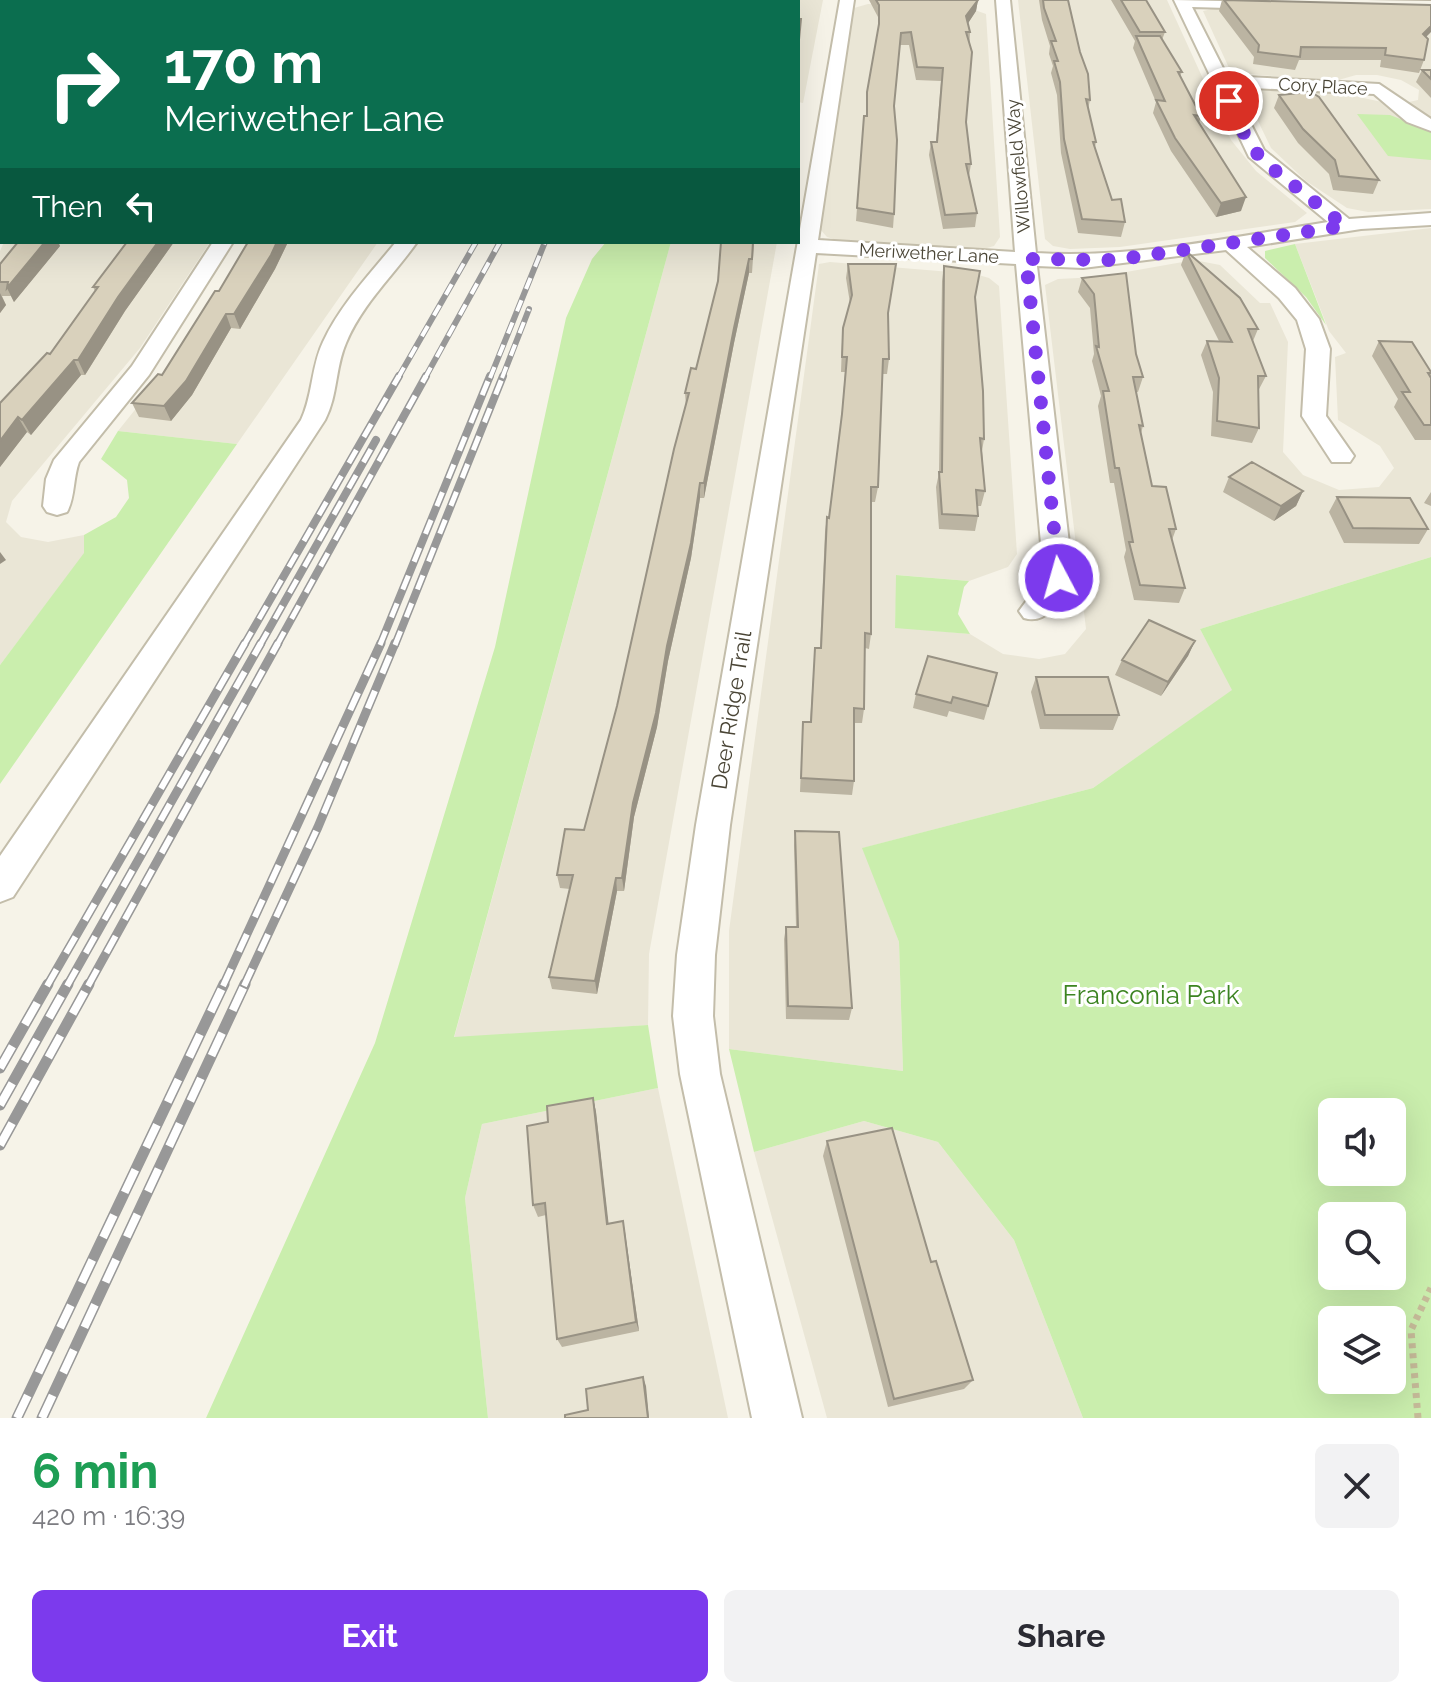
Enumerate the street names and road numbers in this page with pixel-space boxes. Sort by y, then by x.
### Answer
street label: Cory Place [1278,73,1369,99]
street label: Willowfield Way [1002,98,1034,234]
street label: Meriwether Lane [858,239,1000,267]
street label: Deer Ridge Trail [706,629,756,791]

